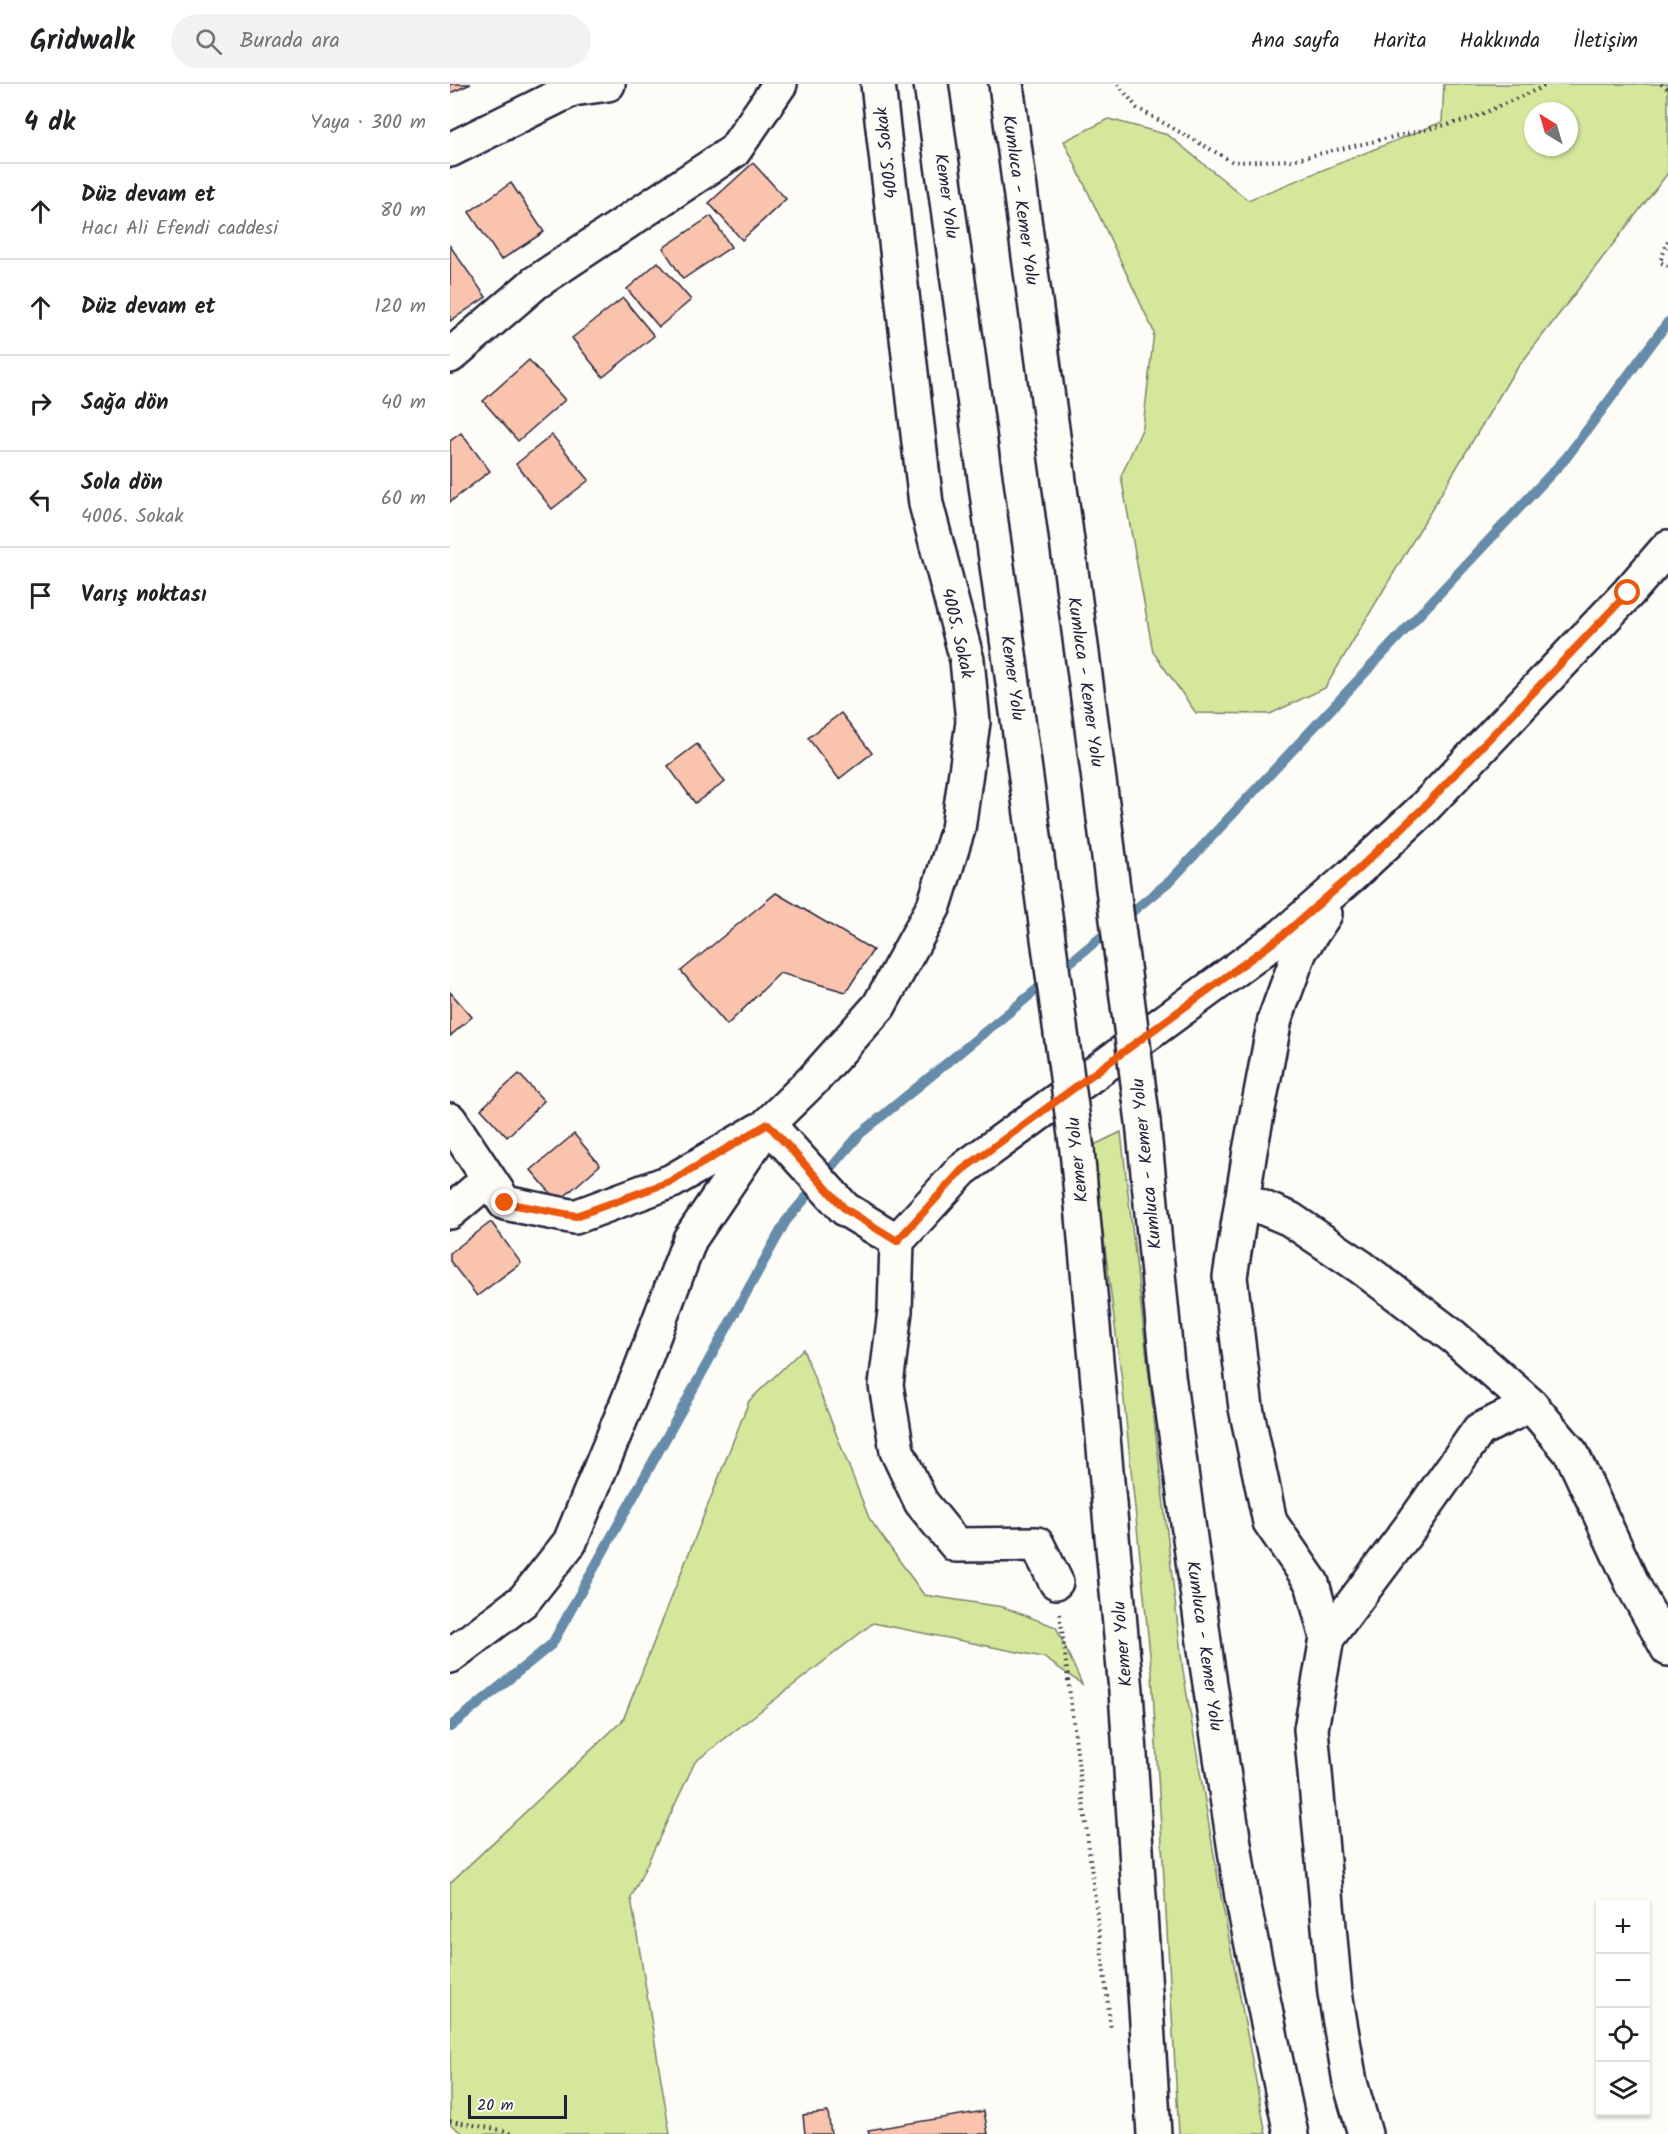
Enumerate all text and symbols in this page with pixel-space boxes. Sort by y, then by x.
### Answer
search box [171,14,591,68]
text: Gridwalk [30,19,135,64]
text: Burada ara [240,24,340,59]
icon: search [192,25,225,58]
text: Ana sayfa [1251,25,1340,58]
text: Harita [1373,25,1427,58]
text: Hakkında [1460,25,1540,58]
text: İletişim [1573,25,1638,58]
text: 4 dk [24,102,75,144]
north arrow [1524,102,1578,156]
street label: 4005. Sokak [867,105,907,200]
text: Yaya · 300 m [310,107,426,139]
street label: Kumluca - Kemer Yolu [993,113,1046,288]
street label: Kemer Yolu [925,152,966,241]
text: Düz devam et [81,178,215,213]
icon: ahead [24,195,57,228]
text: 80 m [380,195,426,227]
text: Hacı Ali Efendi caddesi [81,213,278,245]
text: Düz devam et [81,290,215,325]
icon: ahead [24,291,57,324]
text: 120 m [374,291,426,323]
text: Sağa dön [81,386,168,421]
icon: right [24,387,57,420]
text: 40 m [381,387,426,419]
text: Sola dön [81,466,163,501]
icon: left [24,483,57,516]
text: 60 m [381,483,426,515]
text: 4006. Sokak [81,501,184,533]
text: Varış noktası [81,578,207,613]
icon: arrive [24,579,57,612]
route start [1614,579,1640,605]
street label: 4005. Sokak [932,585,981,682]
street label: Kumluca - Kemer Yolu [1058,595,1111,770]
street label: Kemer Yolu [991,634,1032,723]
street label: Kumluca - Kemer Yolu [1124,1077,1171,1251]
street label: Kemer Yolu [1060,1115,1097,1204]
route end [491,1189,517,1215]
street label: Kumluca - Kemer Yolu [1177,1559,1230,1734]
street label: Kemer Yolu [1105,1599,1142,1688]
map controls [1596,1900,1650,2116]
button: + [1596,1900,1650,1954]
button: − [1596,1954,1650,2008]
button: locate [1596,2008,1650,2062]
button: layers [1596,2062,1650,2116]
scale bar [468,2092,567,2120]
text: 20 m [477,2093,513,2118]

